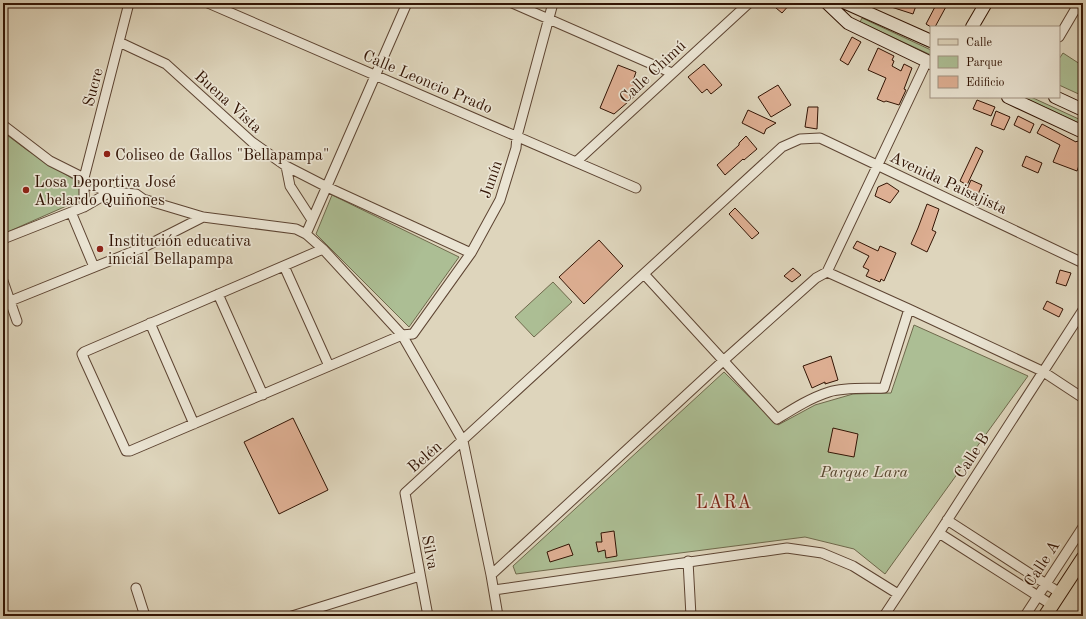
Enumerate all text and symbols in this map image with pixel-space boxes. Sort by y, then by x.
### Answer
legend [930,26,1060,98]
text: Calle [966,37,992,49]
street label: Calle Chimú [617,38,690,107]
street label: Calle Leoncio Prado [360,48,494,117]
text: Parque [966,57,1003,69]
street label: Sucre [81,66,107,109]
street label: Buena Vista [191,68,264,137]
text: Edificio [966,77,1005,89]
place label: Coliseo de Gallos "Bellapampa" [115,148,329,164]
marker: Coliseo de Gallos "Bellapampa" [102,149,112,159]
street label: Avenida Paisajista [887,150,1009,218]
street label: Junín [478,158,506,201]
place label: Losa Deportiva José Abelardo Quiñones [34,175,176,209]
marker: Losa Deportiva José Abelardo Quiñones [21,185,31,195]
place label: Institución educativa inicial Bellapampa [108,234,251,268]
marker: Institución educativa inicial Bellapampa [95,244,105,254]
street label: Calle B [952,431,993,481]
street label: Belén [405,439,445,476]
park label: Parque Lara [819,465,908,481]
district label: LARA [696,494,752,512]
street label: Silva [418,534,440,571]
street label: Calle A [1022,538,1063,590]

